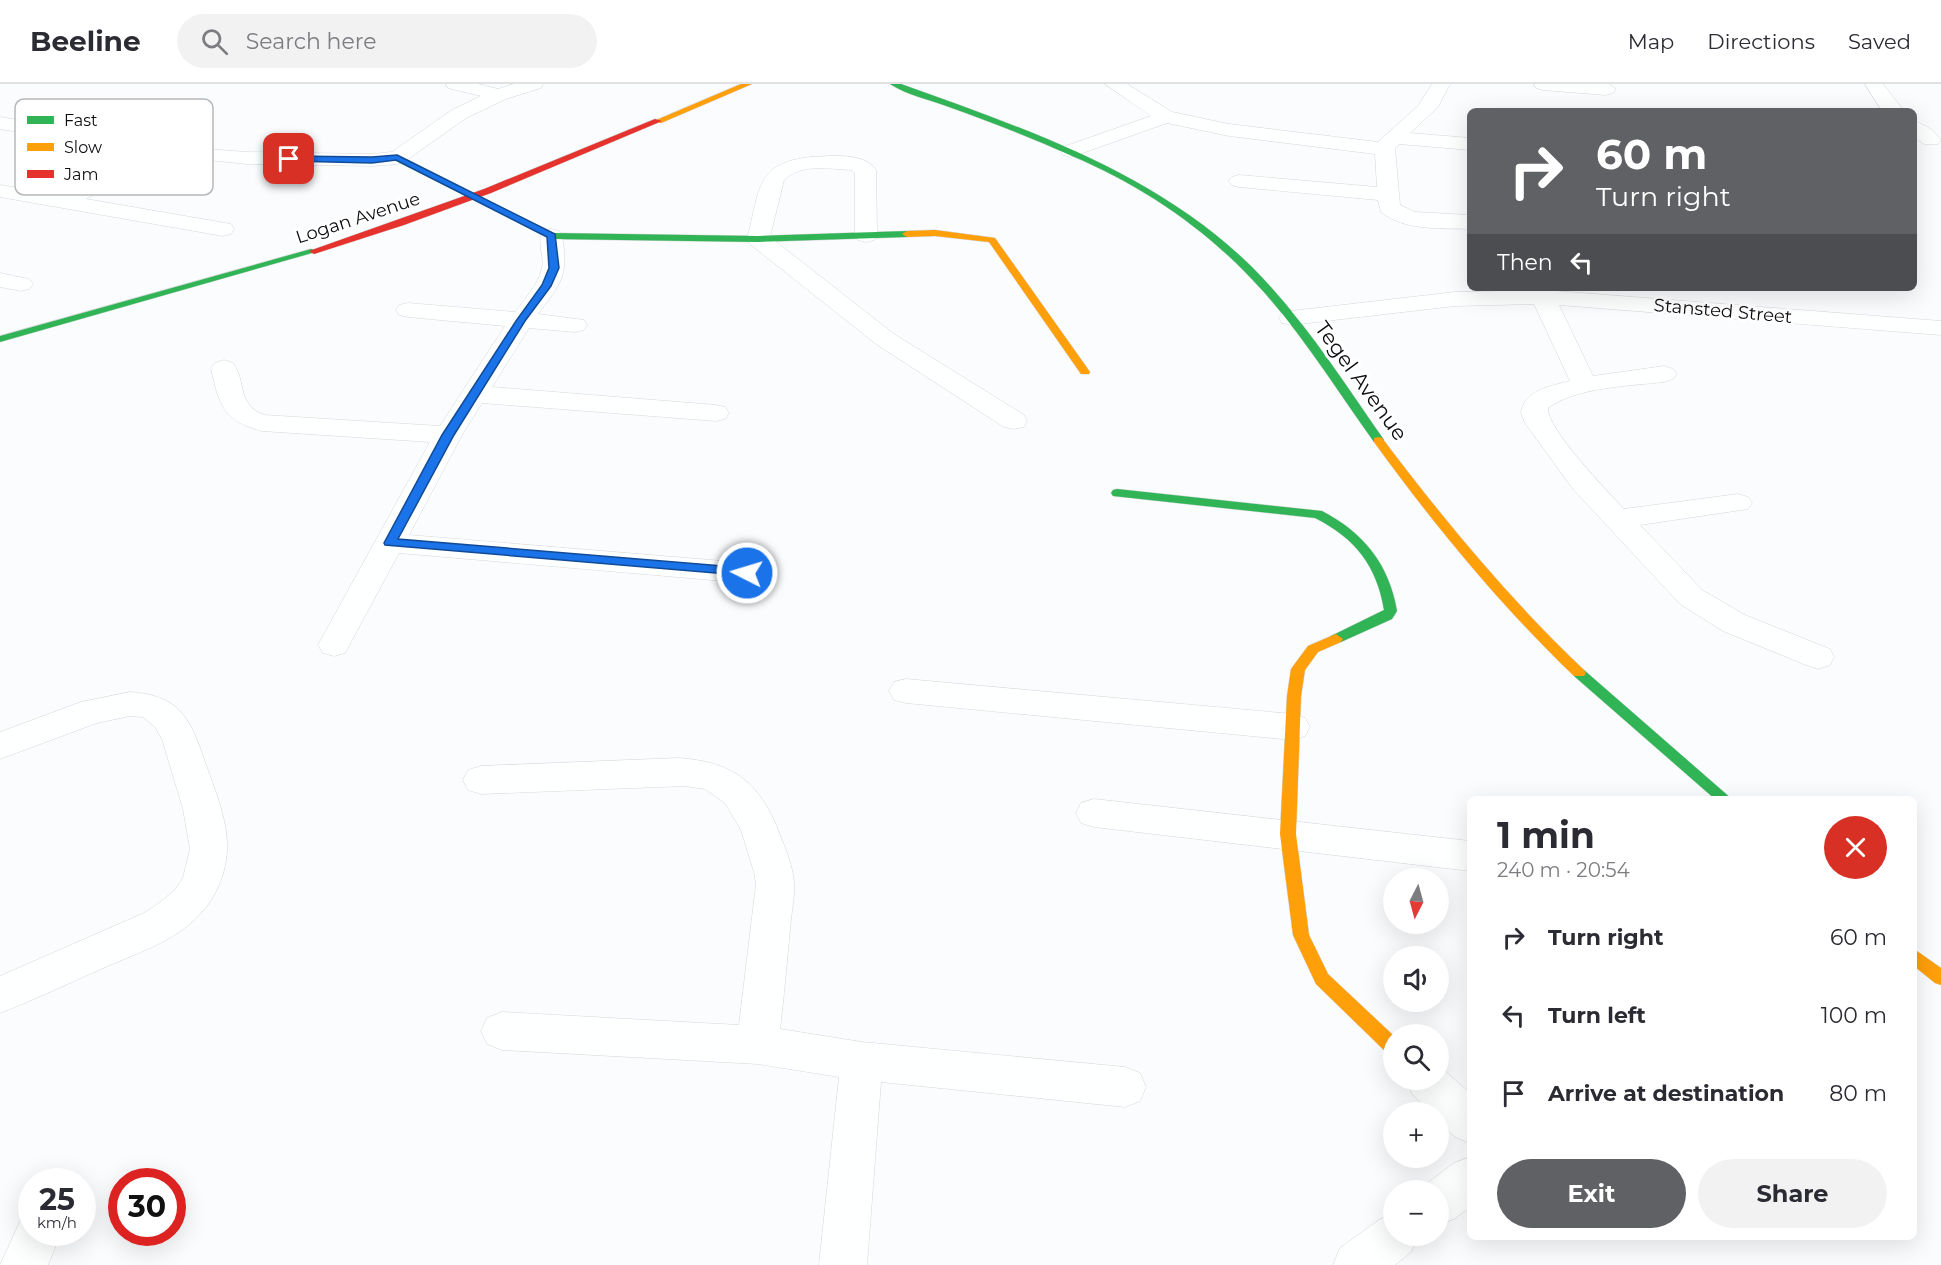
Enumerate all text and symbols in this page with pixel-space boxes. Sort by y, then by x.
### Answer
search box [177,14,597,68]
text: Beeline [30,24,141,58]
icon: search [198,25,231,58]
text: Search here [246,28,377,55]
text: Map [1628,29,1674,54]
text: Directions [1707,29,1815,54]
text: Saved [1848,29,1911,54]
legend [15,99,213,195]
text: Fast [64,111,98,130]
text: 60 m [1596,128,1707,180]
icon: right [1497,132,1575,210]
pin [263,133,314,184]
text: Slow [64,138,102,157]
icon: arrive [272,142,305,175]
text: Jam [63,165,98,184]
text: Turn right [1596,180,1731,213]
street label: Logan Avenue [293,187,423,248]
icon: left [1565,246,1598,279]
text: Then [1497,249,1553,276]
street label: Stansted Street [1653,294,1793,328]
street label: Tegel Avenue [1310,316,1413,445]
position arrow [715,541,779,605]
text: 1 min [1497,813,1595,857]
button: close [1824,816,1887,879]
text: 240 m · 20:54 [1497,858,1630,882]
north arrow [1383,868,1449,934]
map controls [1383,868,1449,1246]
icon: right [1497,921,1530,954]
text: Turn right [1548,924,1663,951]
text: 60 m [1830,924,1887,951]
button: sound [1383,946,1449,1012]
icon: left [1497,999,1530,1032]
text: Turn left [1548,1002,1646,1029]
text: 100 m [1821,1002,1887,1029]
button: search [1383,1024,1449,1090]
icon: arrive [1497,1077,1530,1110]
text: Arrive at destination [1548,1080,1784,1107]
text: 80 m [1829,1080,1887,1107]
button: + [1383,1102,1449,1168]
button: Exit [1497,1159,1686,1228]
button: Share [1698,1159,1887,1228]
speed limit sign: 30 [108,1168,186,1246]
button: − [1383,1180,1449,1246]
text: 25 [39,1181,75,1218]
text: km/h [37,1213,77,1232]

